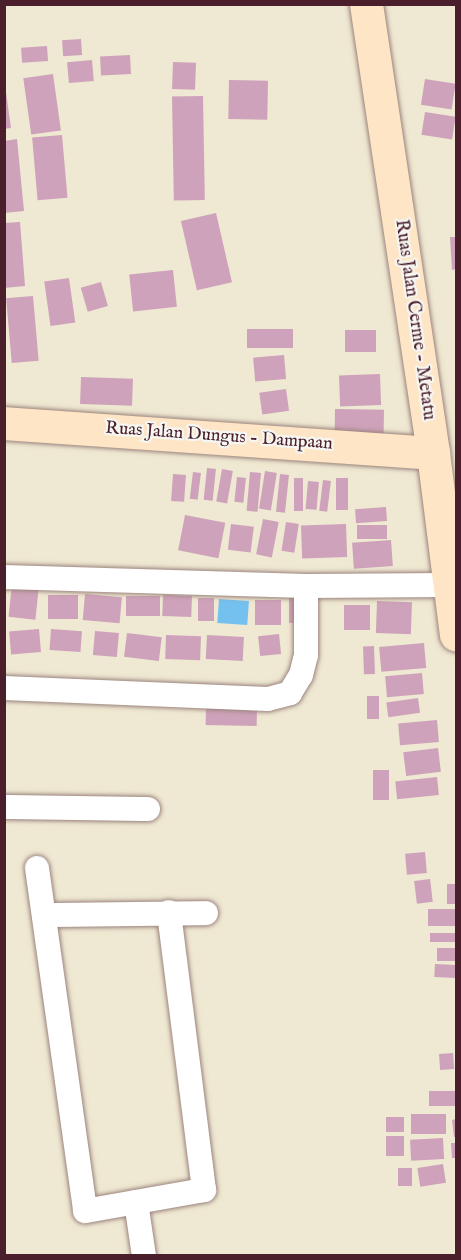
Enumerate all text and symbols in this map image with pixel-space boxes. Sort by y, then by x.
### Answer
street label: Ruas Jalan Cerme - Metatu [389,218,439,422]
street label: Ruas Jalan Dungus - Dampaan [105,418,333,456]

